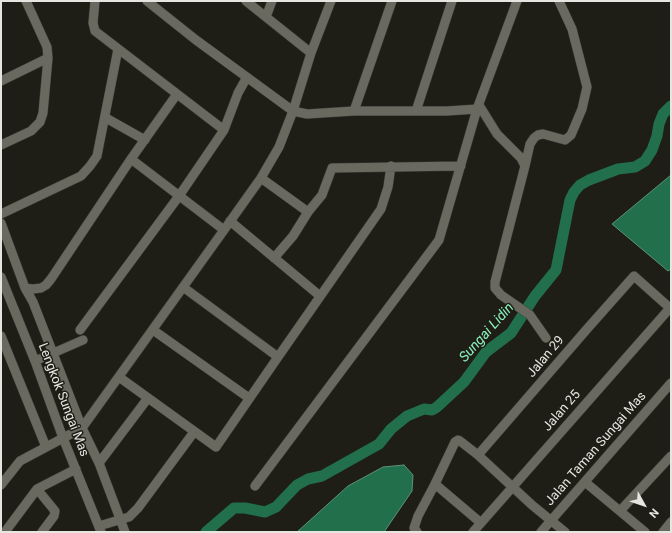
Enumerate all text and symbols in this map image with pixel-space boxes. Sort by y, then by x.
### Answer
water label: Sungai Lidin [456,300,518,366]
street label: Jalan 29 [524,333,568,381]
street label: Lengkok Sungai Mas [34,341,92,459]
street label: Jalan 25 [540,387,584,435]
street label: Jalan Taman Sungai Mas [542,389,650,509]
north arrow [624,485,664,525]
text: N [646,506,661,520]

